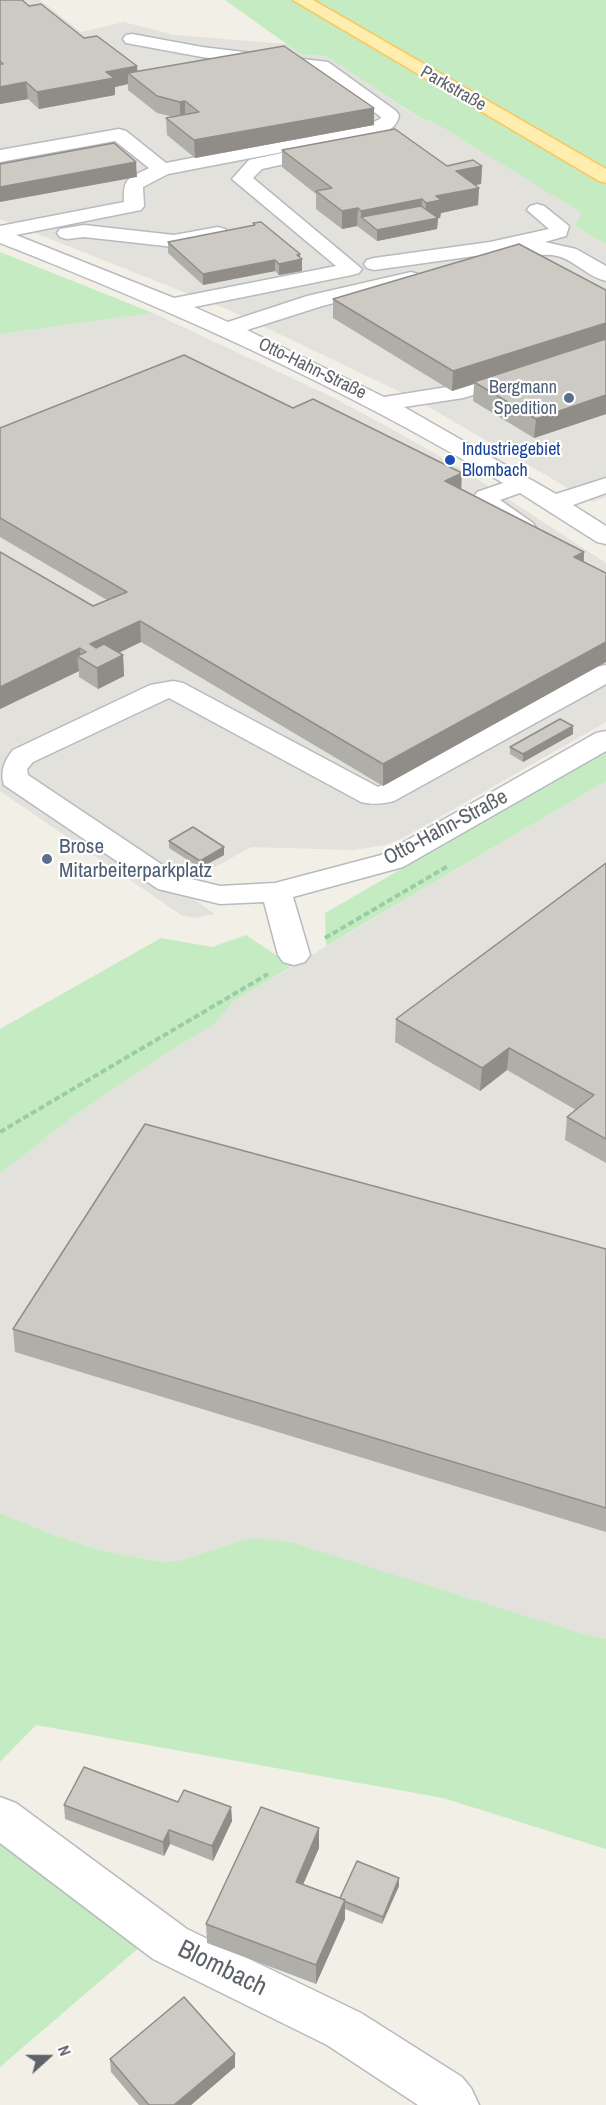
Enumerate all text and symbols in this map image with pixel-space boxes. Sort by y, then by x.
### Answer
street label: Parkstraße [416,62,490,116]
street label: Otto-Hahn-Straße [255,334,369,404]
place label: Bergmann Spedition [489,377,557,420]
marker: Bergmann Spedition [562,391,576,405]
place label: Industriegebiet Blombach [462,439,560,482]
marker: Industriegebiet Blombach [443,453,457,467]
street label: Otto-Hahn-Straße [380,785,512,871]
place label: Brose Mitarbeiterparkplatz [59,834,212,884]
marker: Brose Mitarbeiterparkplatz [40,852,54,866]
street label: Blombach [173,1934,271,2004]
north arrow [18,2027,78,2087]
text: N [53,2042,77,2059]

